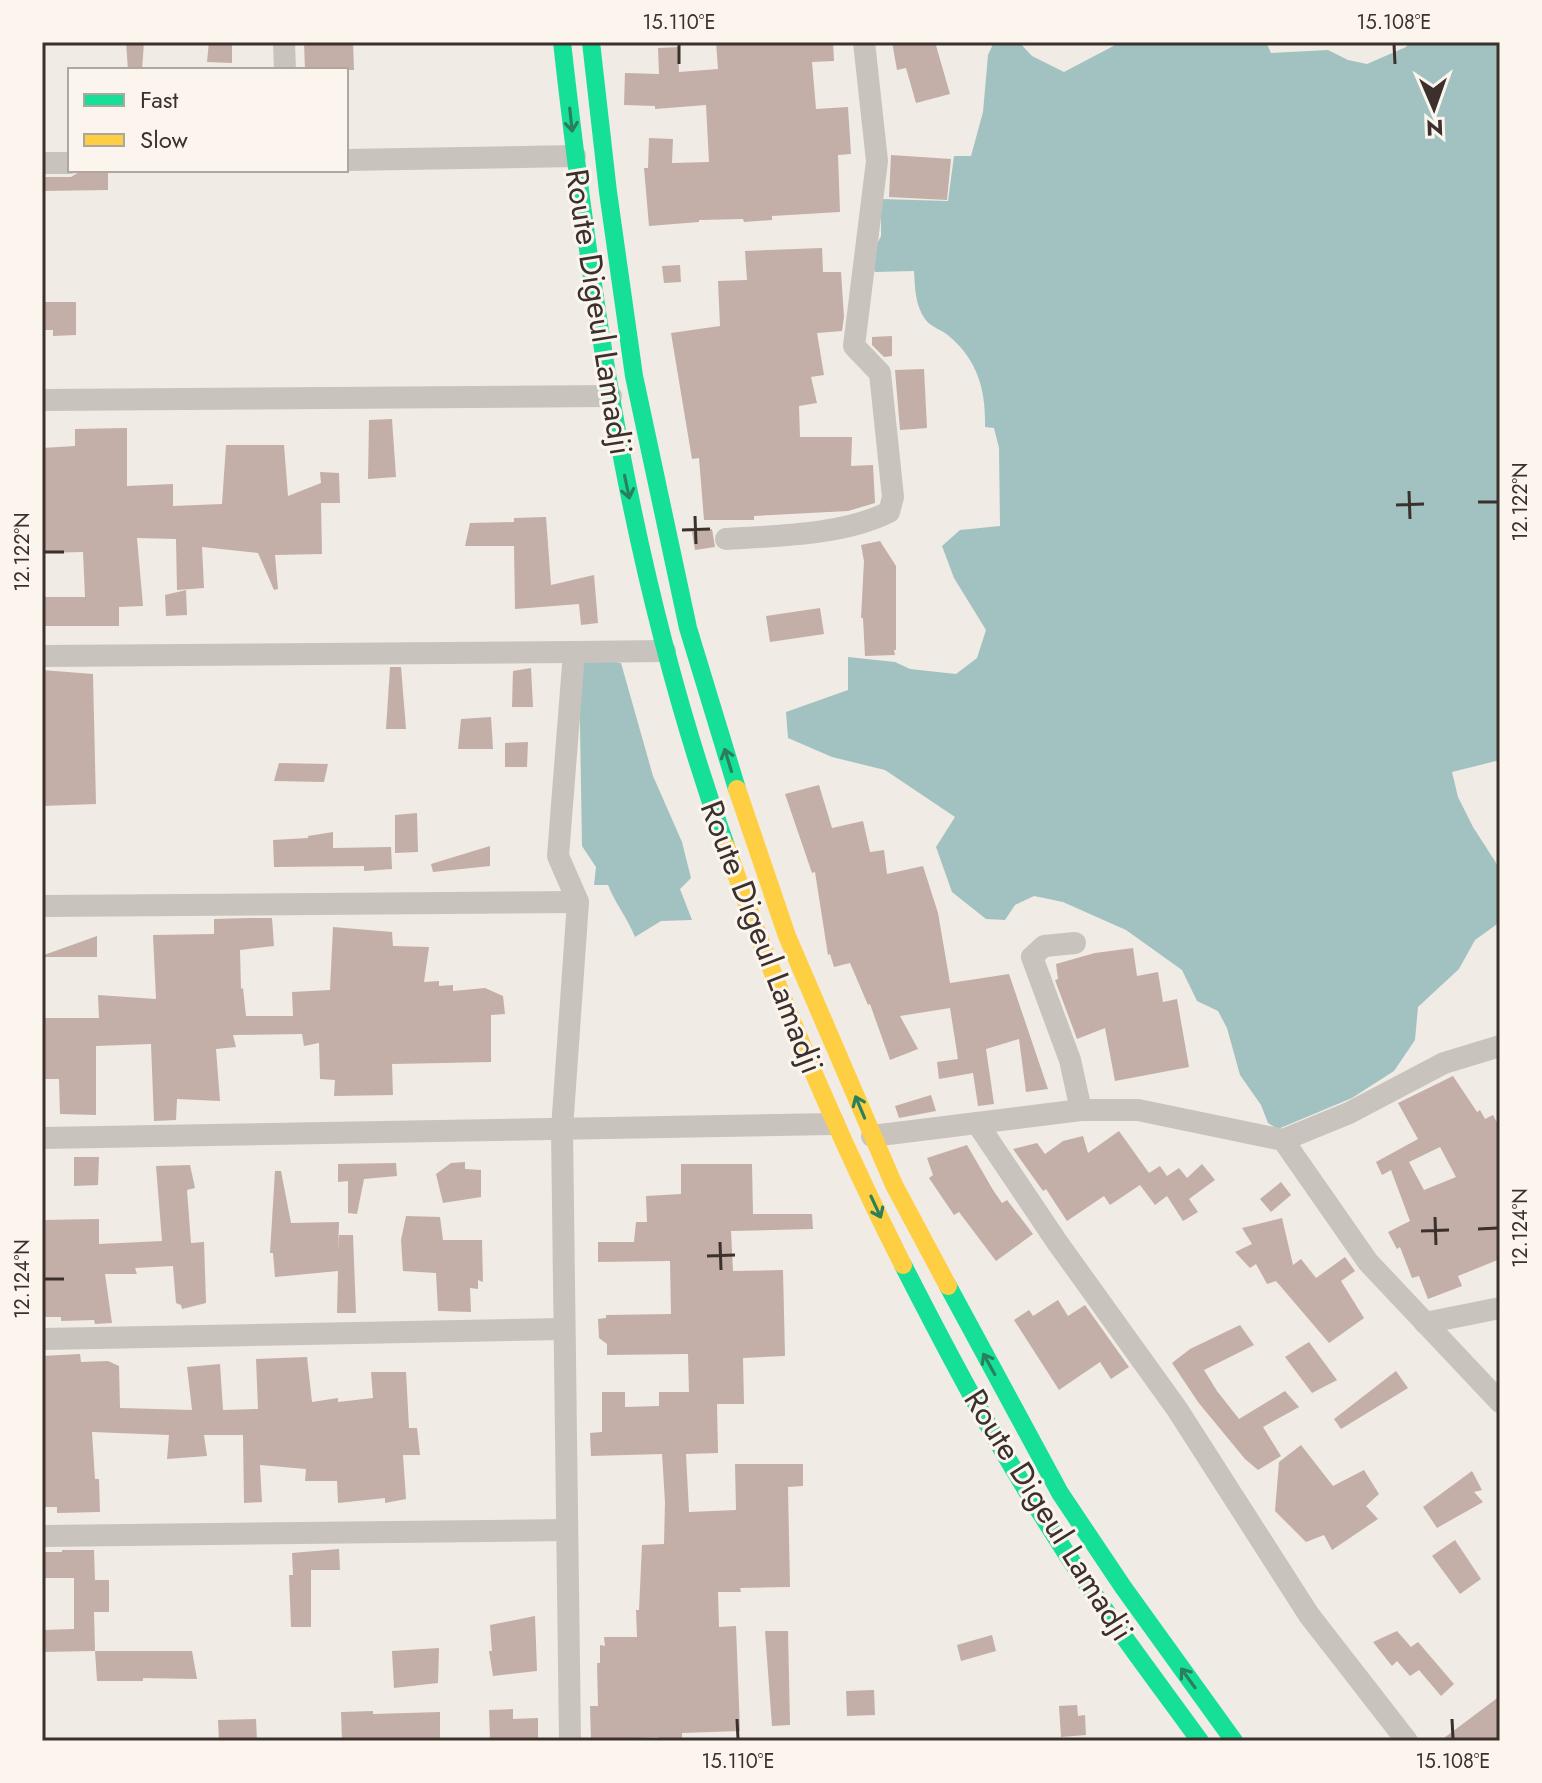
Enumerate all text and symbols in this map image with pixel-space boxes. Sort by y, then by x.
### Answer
text: 15.110°E [643,8,715,37]
text: 15.108°E [1357,8,1431,37]
legend [68,68,348,172]
north arrow [1394,68,1474,148]
text: Fast [140,82,178,117]
one-way arrow [563,106,578,132]
text: N [1425,112,1444,144]
text: Slow [140,122,188,157]
street label: Route Digeul Lamadji [554,166,644,458]
text: 12.122°N [1506,462,1535,542]
one-way arrow [620,474,635,499]
text: 12.122°N [8,512,37,592]
one-way arrow [720,747,735,773]
street label: Route Digeul Lamadji [689,794,835,1080]
one-way arrow [851,1095,866,1120]
text: 12.124°N [1506,1188,1535,1268]
one-way arrow [869,1195,884,1219]
text: 12.124°N [8,1239,37,1319]
one-way arrow [981,1353,997,1376]
street label: Route Digeul Lamadji [953,1380,1145,1650]
one-way arrow [1180,1667,1196,1689]
text: 15.110°E [702,1747,774,1776]
text: 15.108°E [1416,1747,1490,1776]

